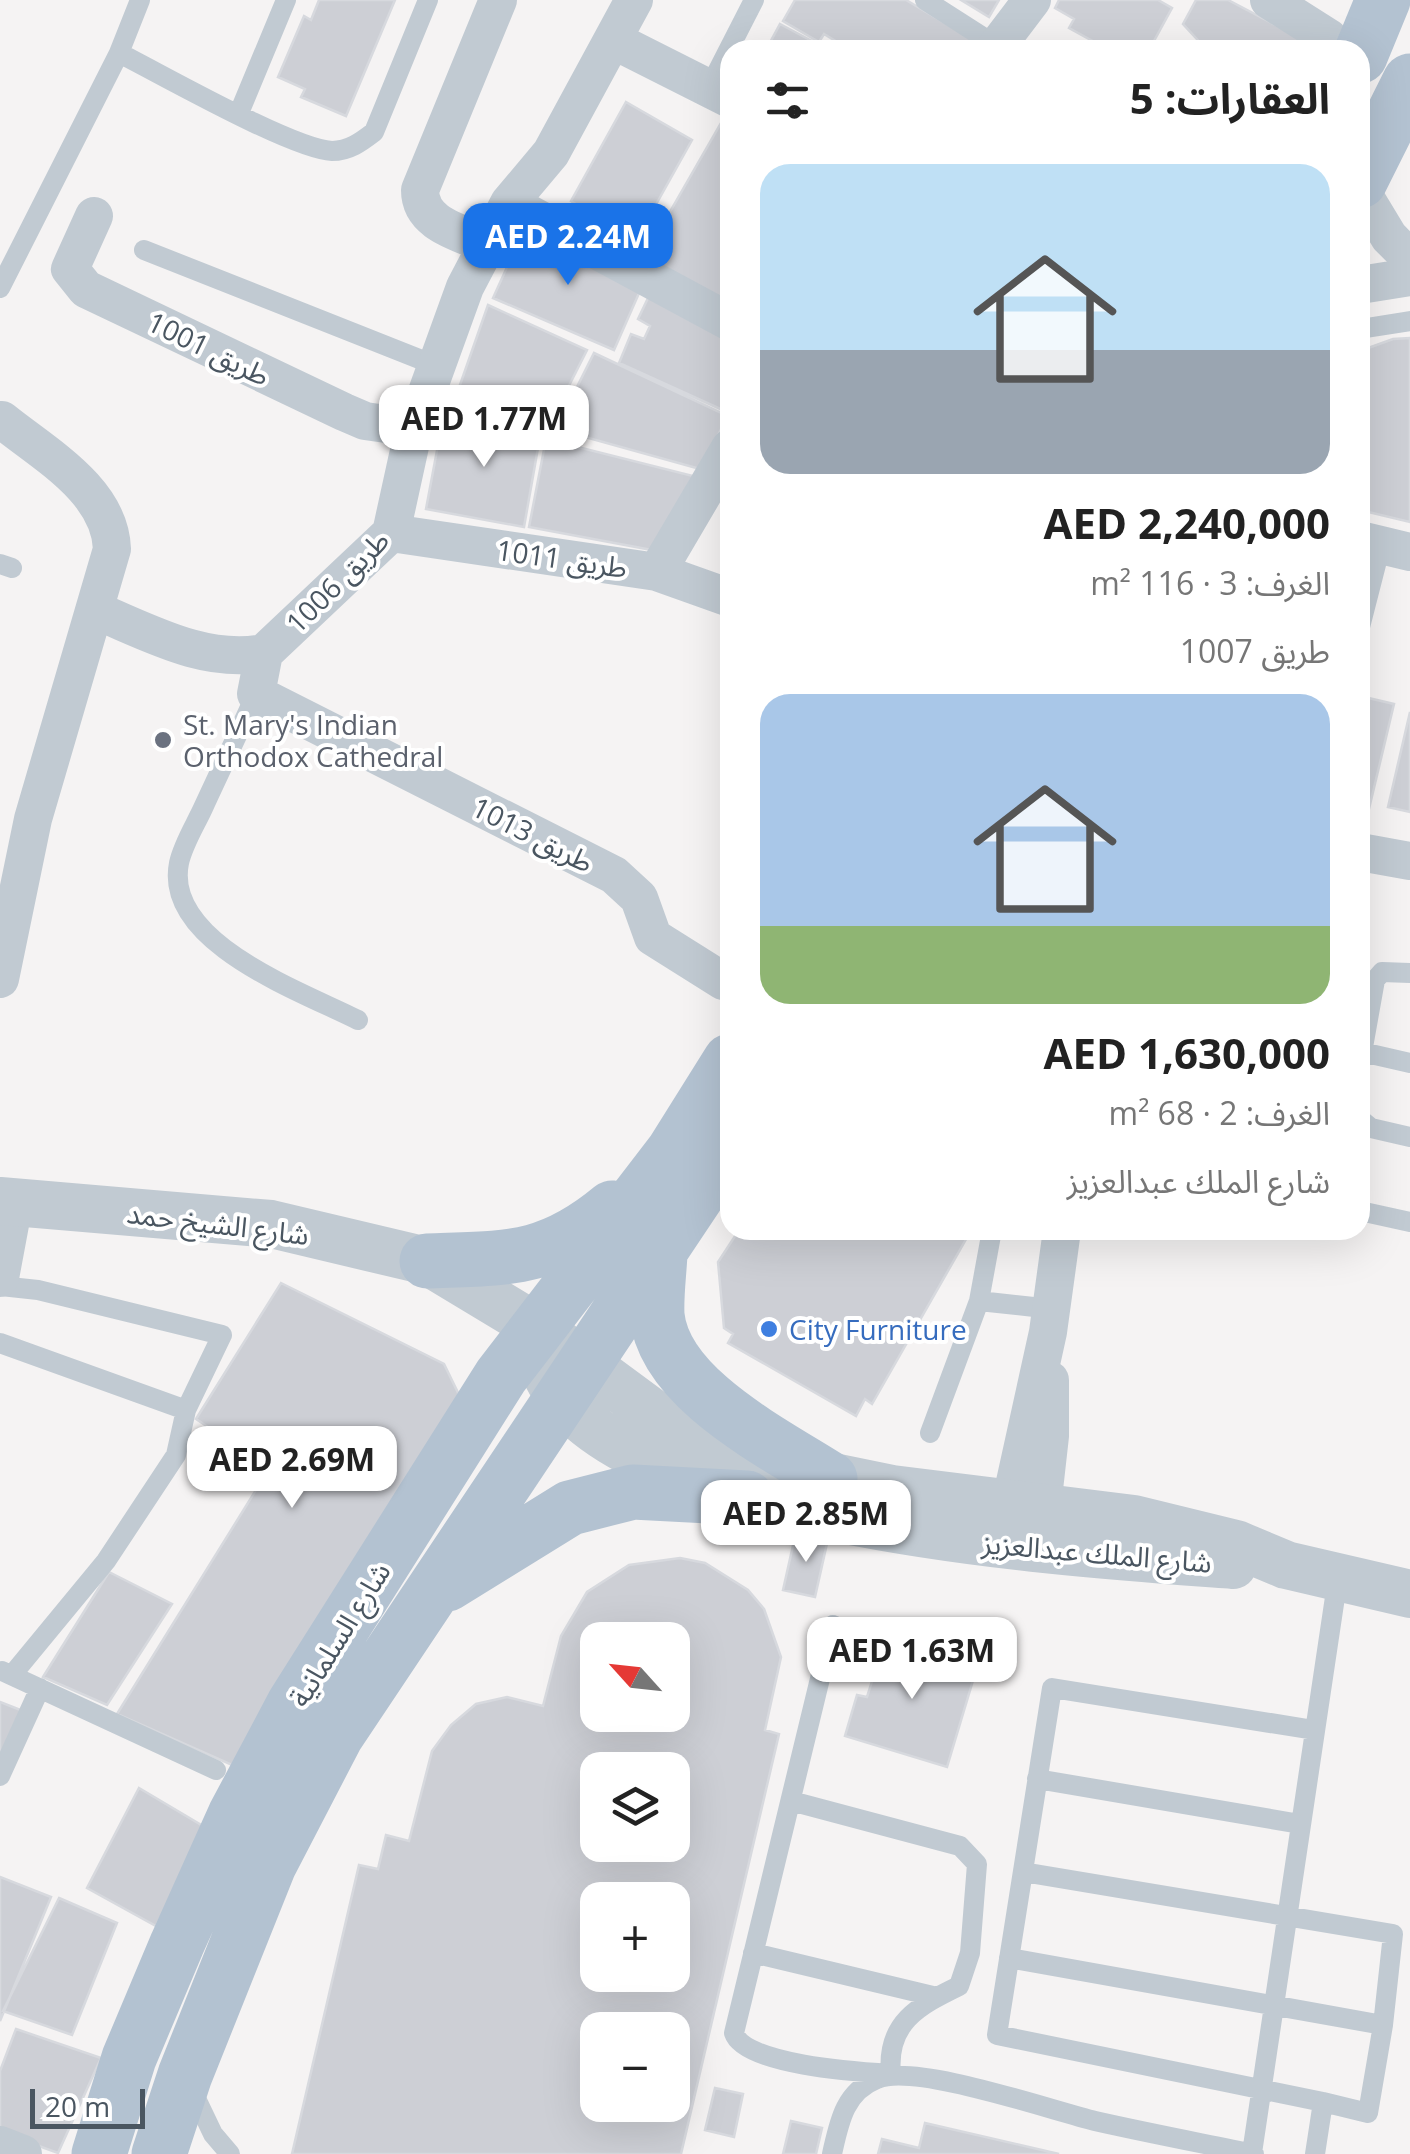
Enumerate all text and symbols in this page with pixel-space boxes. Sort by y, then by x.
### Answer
text: العقارات: 5 [1130,69,1330,126]
icon: filters [760,73,815,128]
pin: AED 2.24M [454,203,682,288]
text: AED 2.24M [485,214,651,257]
icon: home [955,229,1135,409]
street label: طريق 1001 [142,302,276,394]
pin: AED 1.77M [370,385,598,470]
text: AED 1.77M [401,396,567,439]
text: AED 2,240,000 [1043,494,1330,551]
street label: طريق 1006 [277,521,397,641]
street label: طريق 1011 [494,530,630,586]
text: الغرف: 3 · 116 m² [1090,561,1330,604]
text: طريق 1007 [1180,629,1330,672]
place label: St. Mary's Indian Orthodox Cathedral [183,705,443,775]
marker: St. Mary's Indian Orthodox Cathedral [152,729,174,751]
icon: home [955,759,1135,939]
street label: طريق 1013 [466,787,600,881]
text: AED 1,630,000 [1043,1024,1330,1081]
text: الغرف: 2 · 68 m² [1109,1091,1330,1134]
text: شارع الملك عبدالعزيز [1067,1159,1330,1202]
street label: شارع الشيخ حمد [124,1193,311,1256]
place label: City Furniture [789,1310,967,1348]
marker: City Furniture [758,1318,780,1340]
pin: AED 2.69M [178,1426,406,1511]
text: AED 2.69M [209,1437,375,1480]
pin: AED 2.85M [692,1480,920,1565]
text: AED 2.85M [723,1491,889,1534]
street label: شارع الملك عبدالعزيز [979,1523,1213,1584]
street label: شارع السلمانية [279,1554,401,1715]
pin: AED 1.63M [798,1617,1026,1702]
north arrow [580,1622,690,1732]
map controls [580,1622,690,2122]
text: AED 1.63M [829,1628,995,1671]
button: layers [580,1752,690,1862]
button: + [580,1882,690,1992]
button: − [580,2012,690,2122]
scale bar [30,2084,145,2128]
text: 20 m [45,2087,110,2125]

